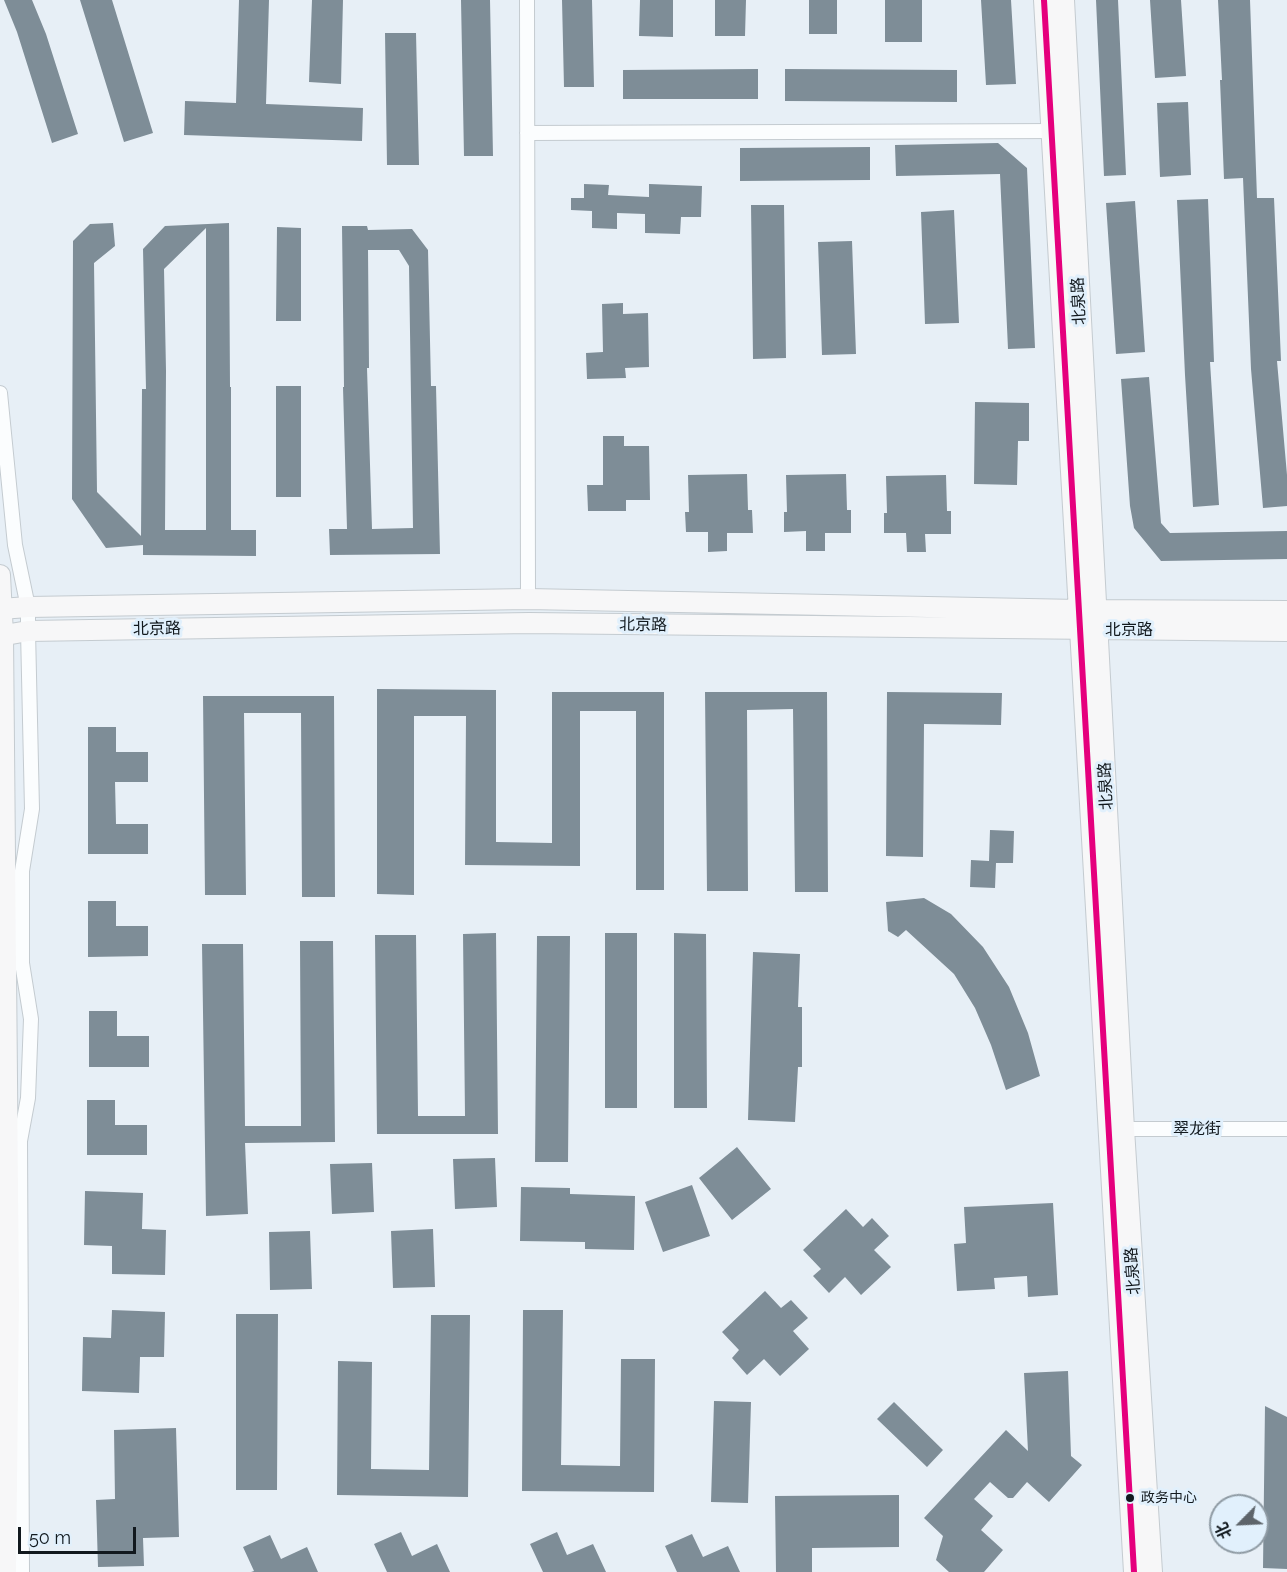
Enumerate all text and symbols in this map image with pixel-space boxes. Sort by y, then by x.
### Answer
street label: 北泉路 [1068,277,1090,325]
street label: 北京路 [619,615,667,635]
street label: 北京路 [133,619,181,639]
street label: 北京路 [1105,620,1153,640]
street label: 北泉路 [1095,762,1117,810]
street label: 翠龙街 [1173,1119,1221,1139]
street label: 北泉路 [1122,1246,1144,1296]
place label: 政务中心 [1141,1490,1197,1506]
marker: 政务中心 [1124,1492,1136,1504]
north arrow [1209,1494,1269,1554]
scale bar [21,1515,140,1553]
text: 北 [1212,1520,1236,1542]
text: 50 m [29,1527,71,1548]

